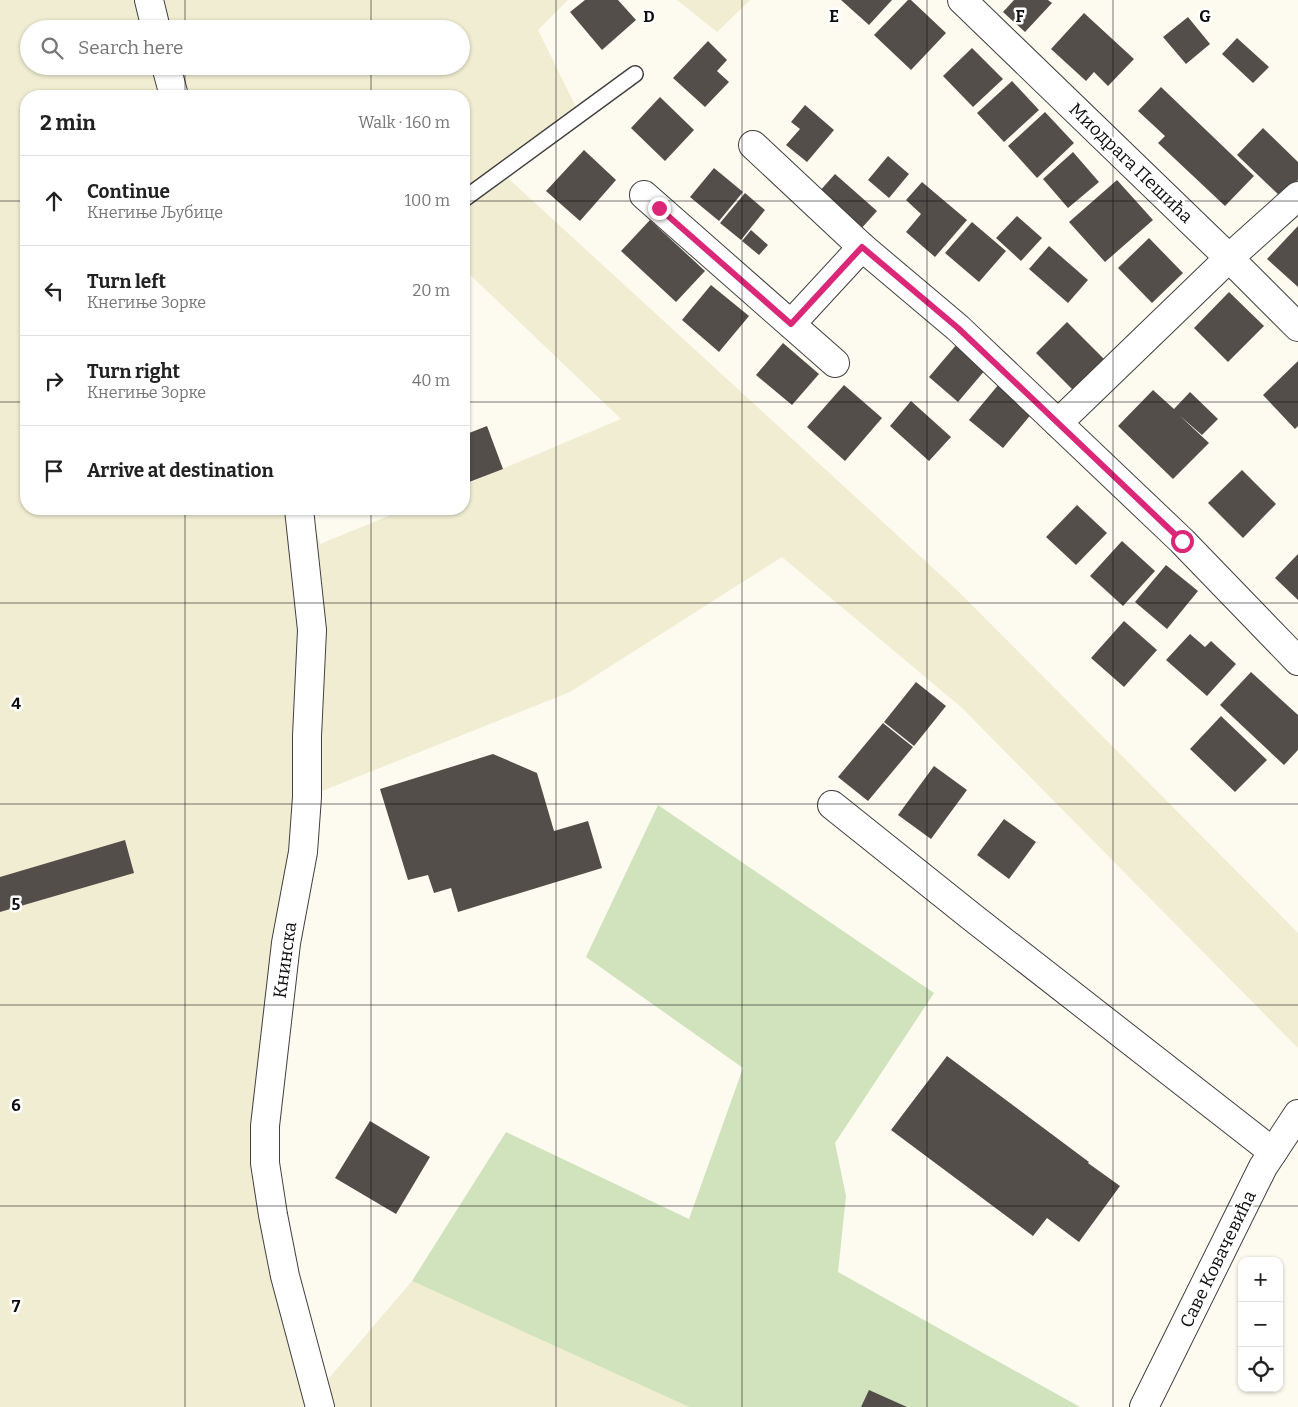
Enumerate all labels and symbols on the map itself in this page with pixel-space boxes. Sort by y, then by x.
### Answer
text: D [643,7,655,26]
text: E [829,7,839,26]
text: F [1016,7,1025,26]
text: G [1199,7,1211,26]
street label: Миодрага Пешића [1065,98,1197,228]
route end [648,197,671,220]
route start [1171,530,1194,553]
text: 4 [11,694,21,713]
text: 5 [12,895,21,914]
street label: Книнска [269,920,301,1000]
text: 6 [11,1096,21,1115]
street label: Саве Ковачевића [1175,1187,1261,1331]
text: 7 [12,1297,21,1316]

